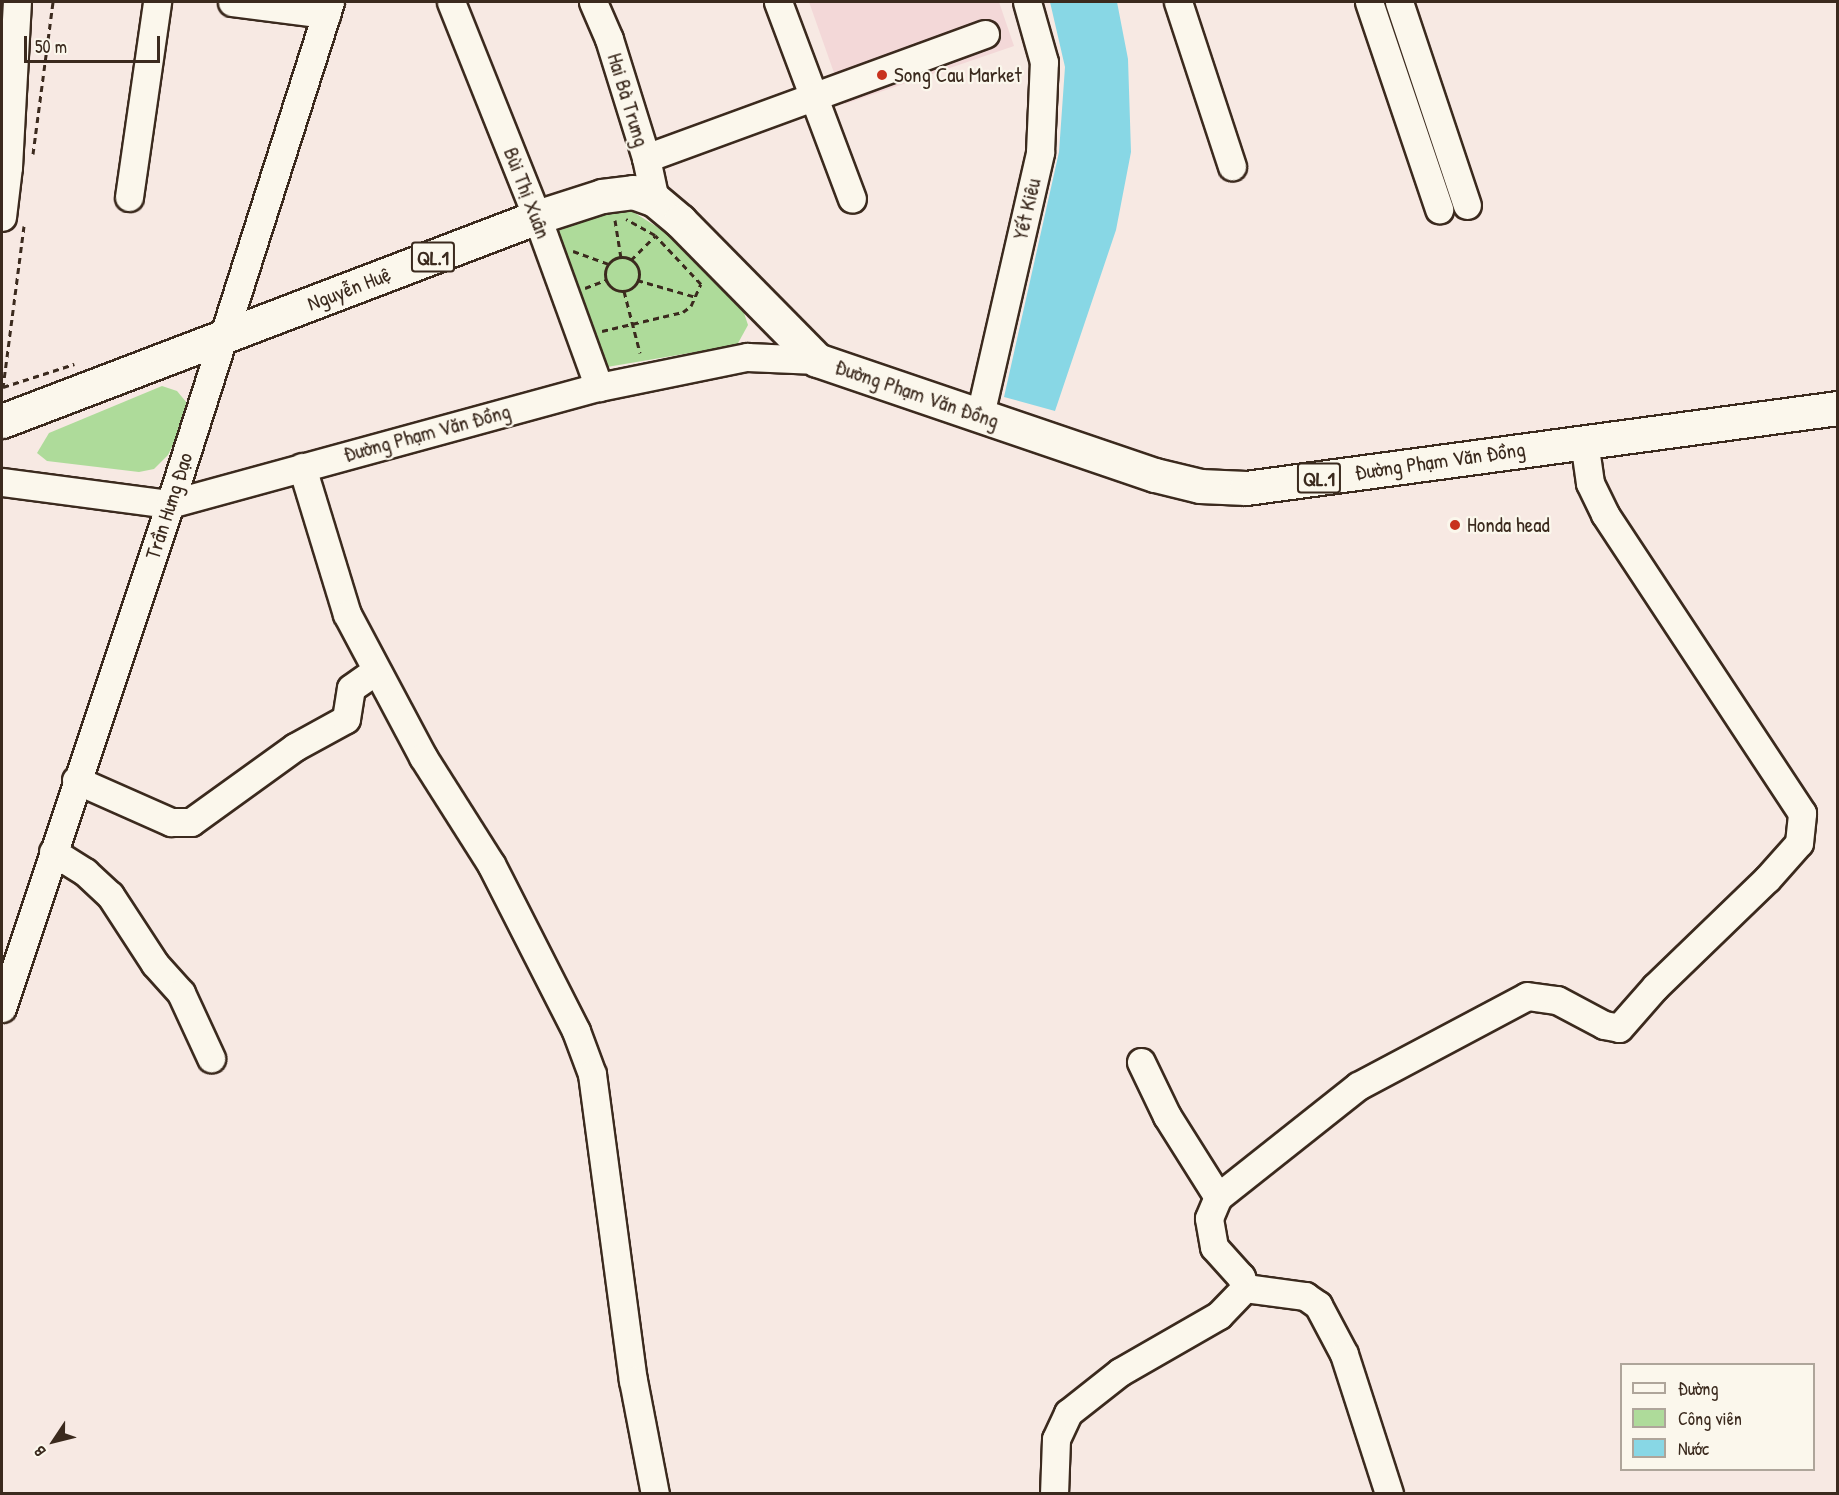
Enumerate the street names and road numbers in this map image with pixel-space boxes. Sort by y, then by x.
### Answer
street label: Hai Bà Trưng [602,50,654,150]
street label: Bùi Thị Xuân [498,144,556,242]
street label: Yết Kiêu [1008,176,1046,242]
road number: QL.1 [410,240,456,274]
street label: Nguyễn Huệ [304,262,394,316]
street label: Đường Phạm Văn Đồng [832,354,1002,434]
street label: Đường Phạm Văn Đồng [341,399,513,467]
street label: Đường Phạm Văn Đồng [1353,437,1527,485]
street label: Trần Hưng Đạo [140,450,198,562]
road number: QL.1 [1296,461,1342,495]

